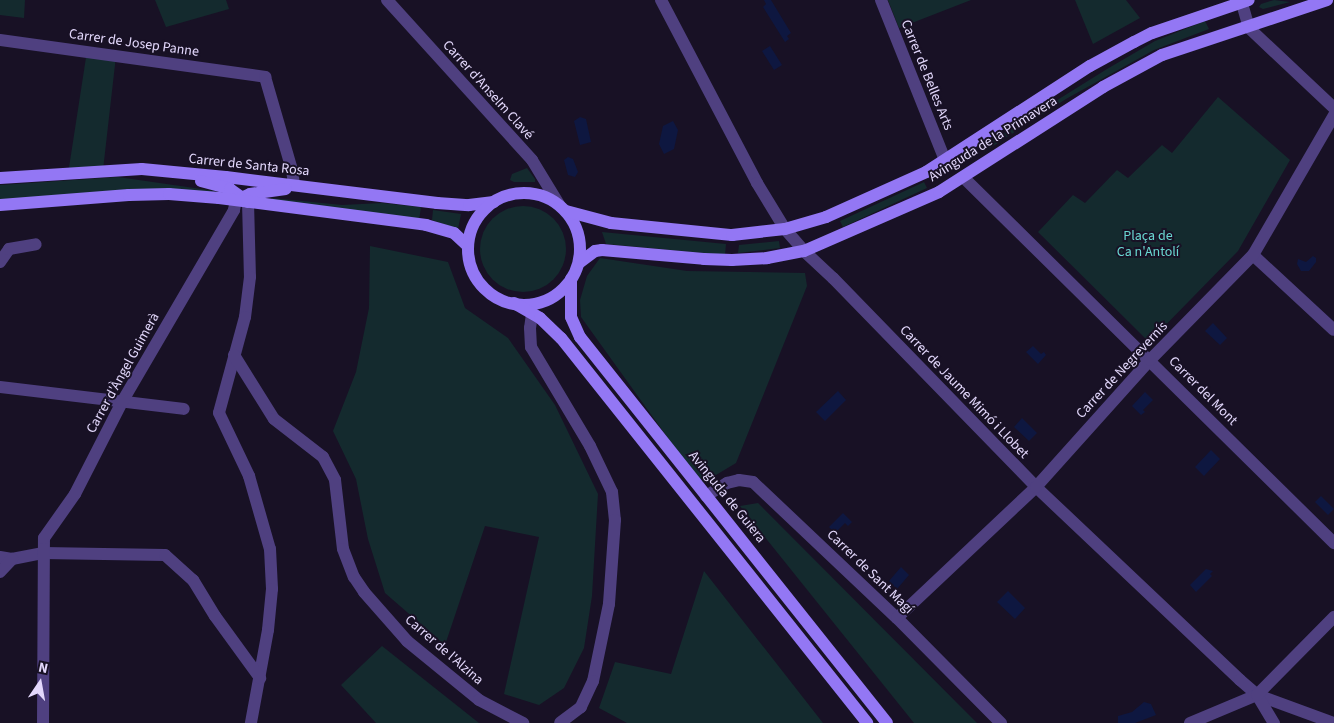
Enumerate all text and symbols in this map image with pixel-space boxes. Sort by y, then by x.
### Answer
street label: Carrer de Belles Arts [897,17,957,133]
street label: Carrer de Josep Panne [68,26,200,60]
street label: Carrer d'Anselm Clavé [439,37,537,143]
street label: Avinguda de la Primavera [926,93,1060,185]
street label: Carrer de Santa Rosa [188,150,310,180]
park label: Plaça de Ca n'Antolí [1117,228,1179,260]
street label: Carrer d'Àngel Guimerà [83,310,163,436]
street label: Carrer de Negrevernís [1073,318,1171,422]
street label: Carrer de Jaume Mimó i Llobet [896,322,1032,462]
street label: Carrer del Mont [1165,353,1241,429]
street label: Avinguda de Guiera [685,448,769,546]
street label: Carrer de Sant Magí [823,526,917,618]
street label: Carrer de l'Alzina [401,611,487,689]
north arrow [15,658,65,708]
text: N [36,658,50,679]

